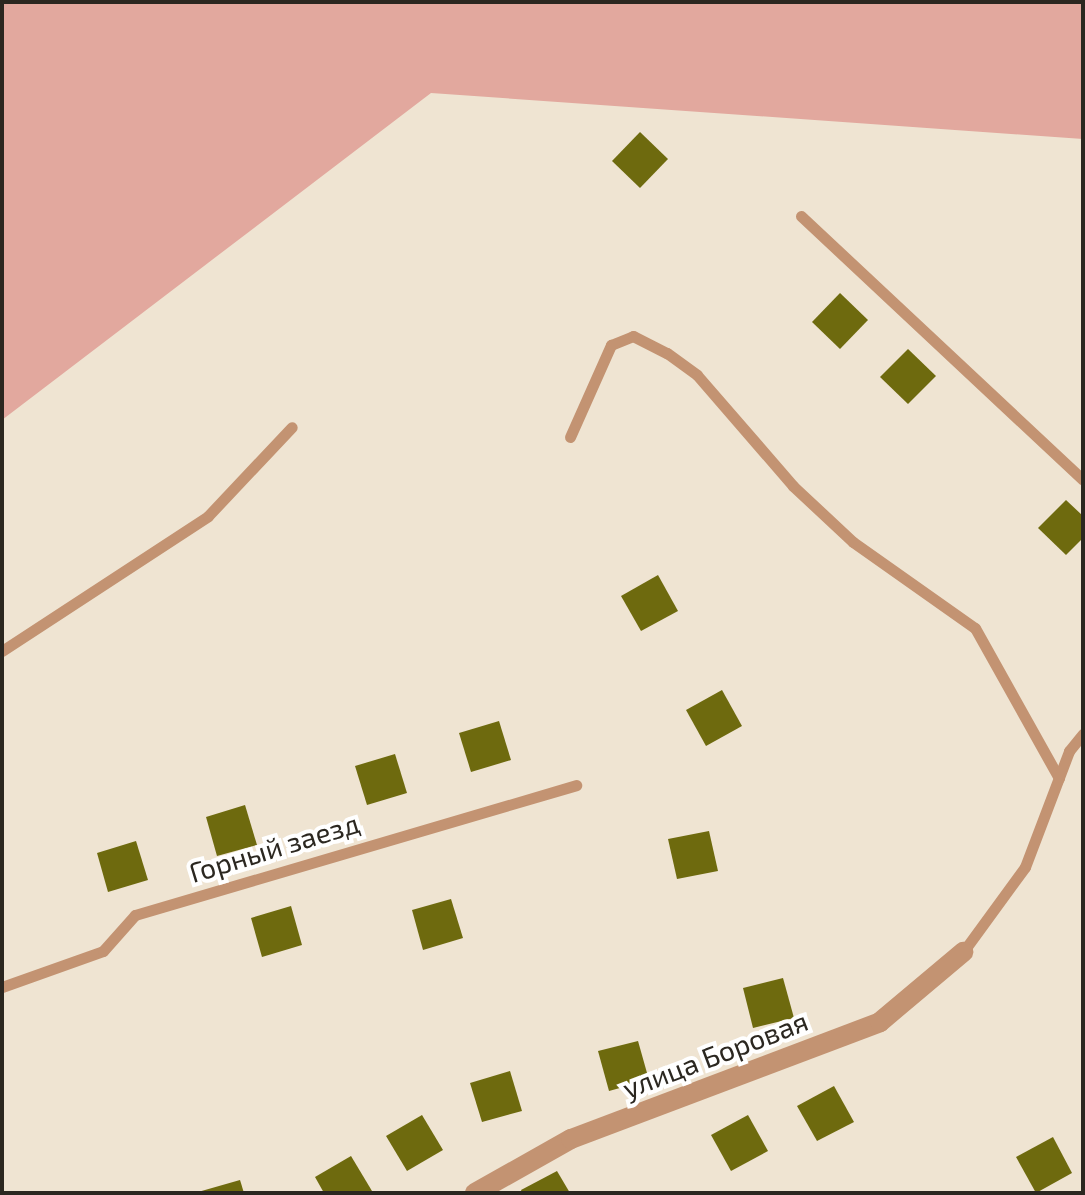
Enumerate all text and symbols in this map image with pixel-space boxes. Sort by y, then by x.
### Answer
street label: Горный заезд [185,805,363,889]
street label: улица Боровая [618,1003,812,1105]

